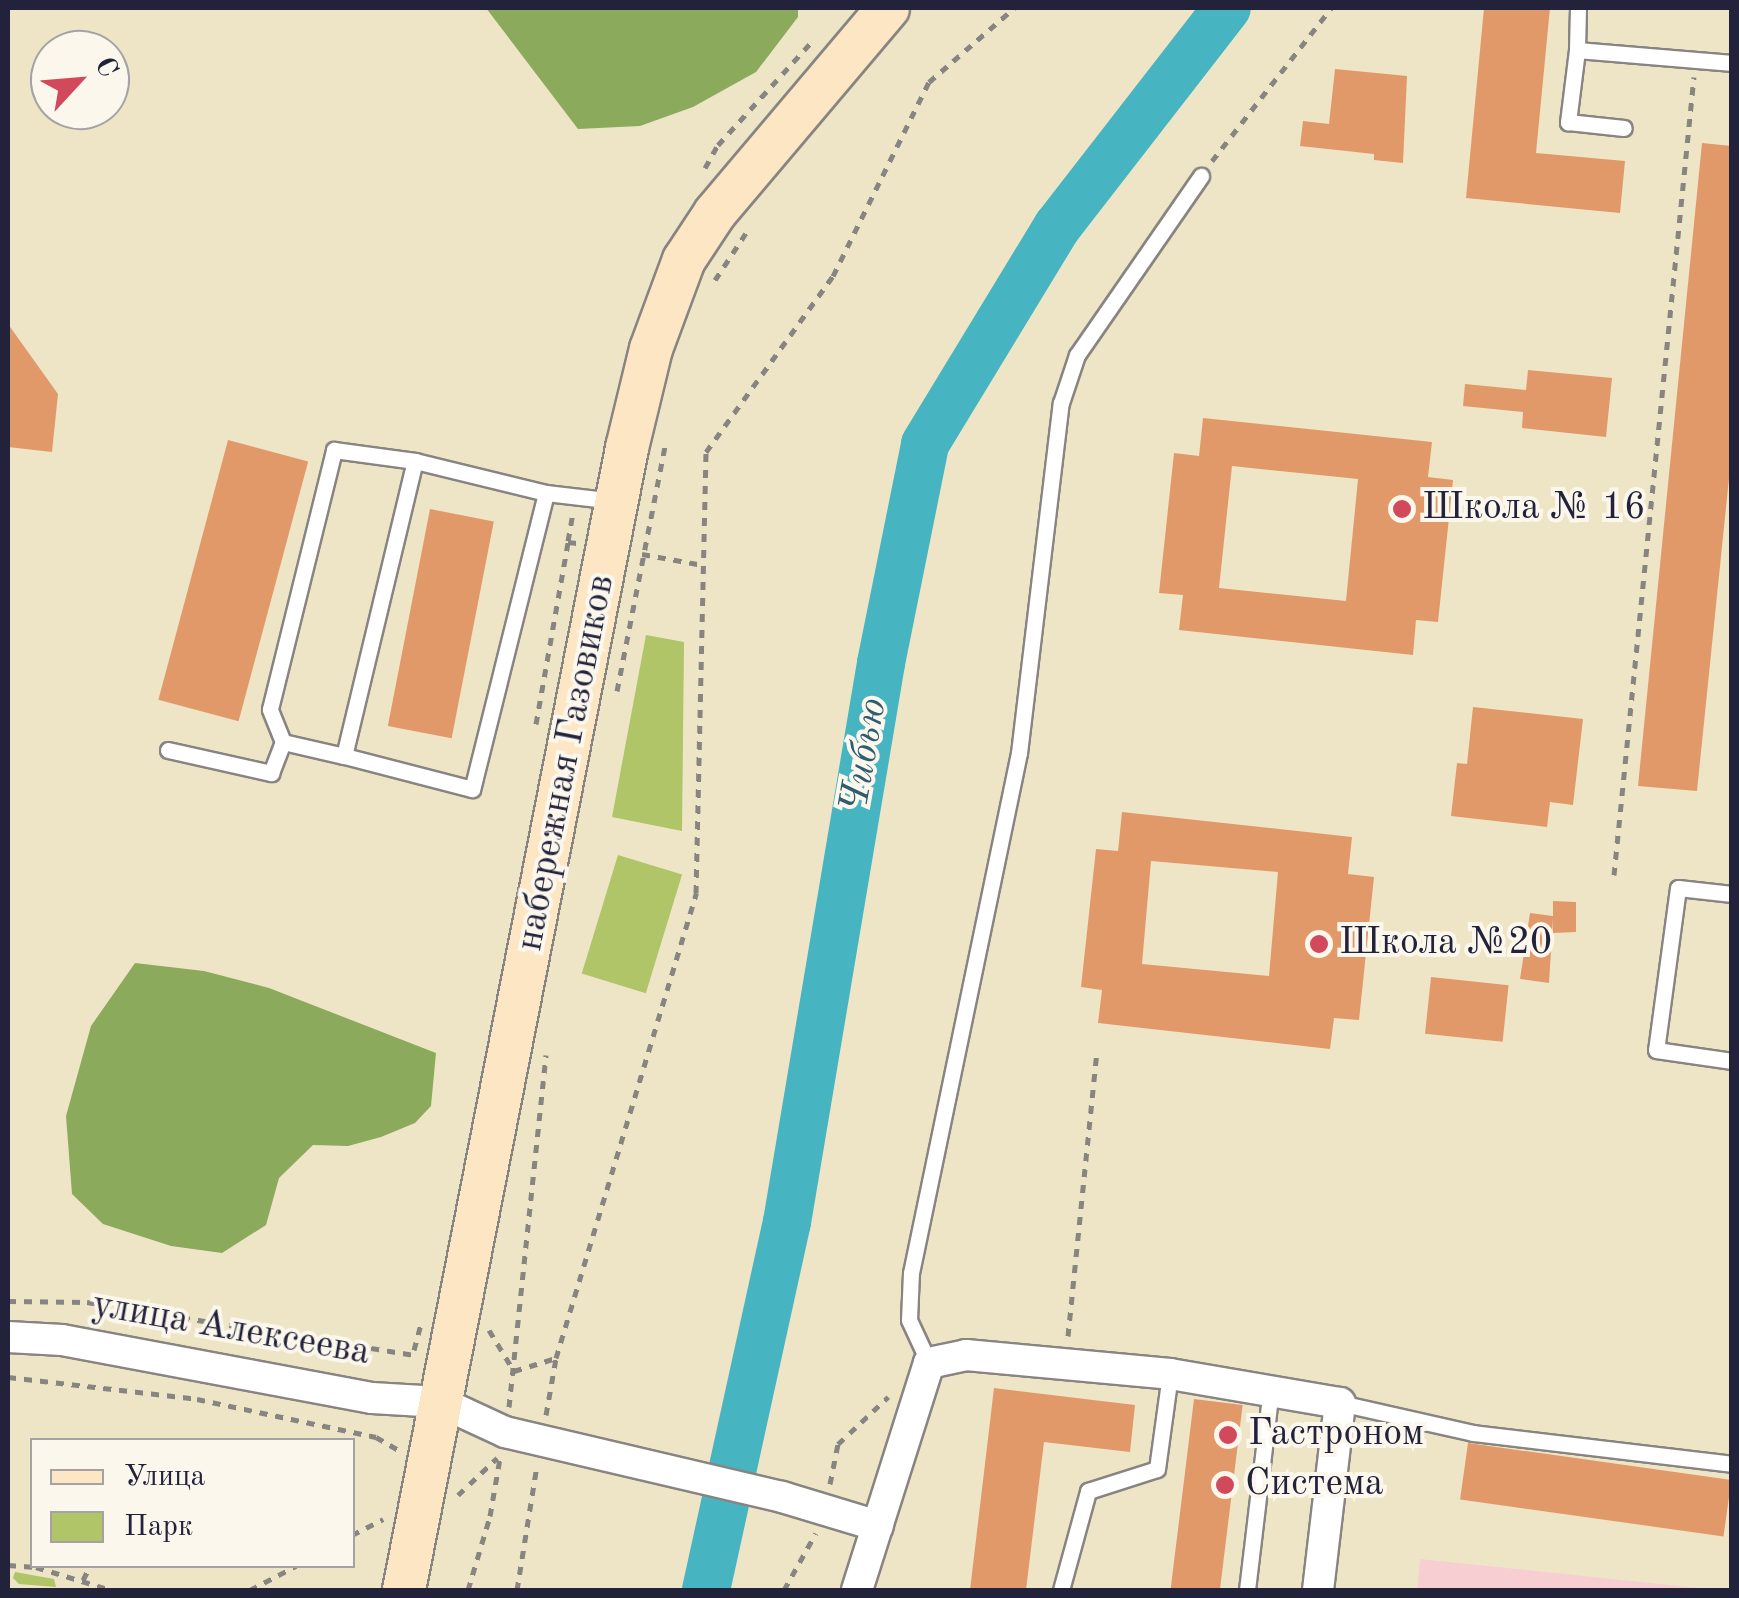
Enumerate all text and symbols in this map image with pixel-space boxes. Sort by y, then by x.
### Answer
north arrow [30,30,130,130]
text: С [89,53,122,82]
place label: Школа № 16 [1422,486,1646,532]
marker: Школа № 16 [1391,498,1413,520]
street label: набережная Газовиков [508,571,626,955]
water label: Чибью [831,695,899,817]
place label: Школа №20 [1339,921,1552,967]
marker: Школа №20 [1308,933,1330,955]
street label: улица Алексеева [89,1283,373,1377]
place label: Гастроном [1248,1412,1424,1458]
marker: Гастроном [1217,1424,1239,1446]
legend [30,1438,355,1568]
text: Улица [124,1462,205,1492]
place label: Система [1245,1462,1384,1508]
marker: Система [1214,1474,1236,1496]
text: Парк [124,1512,193,1542]

